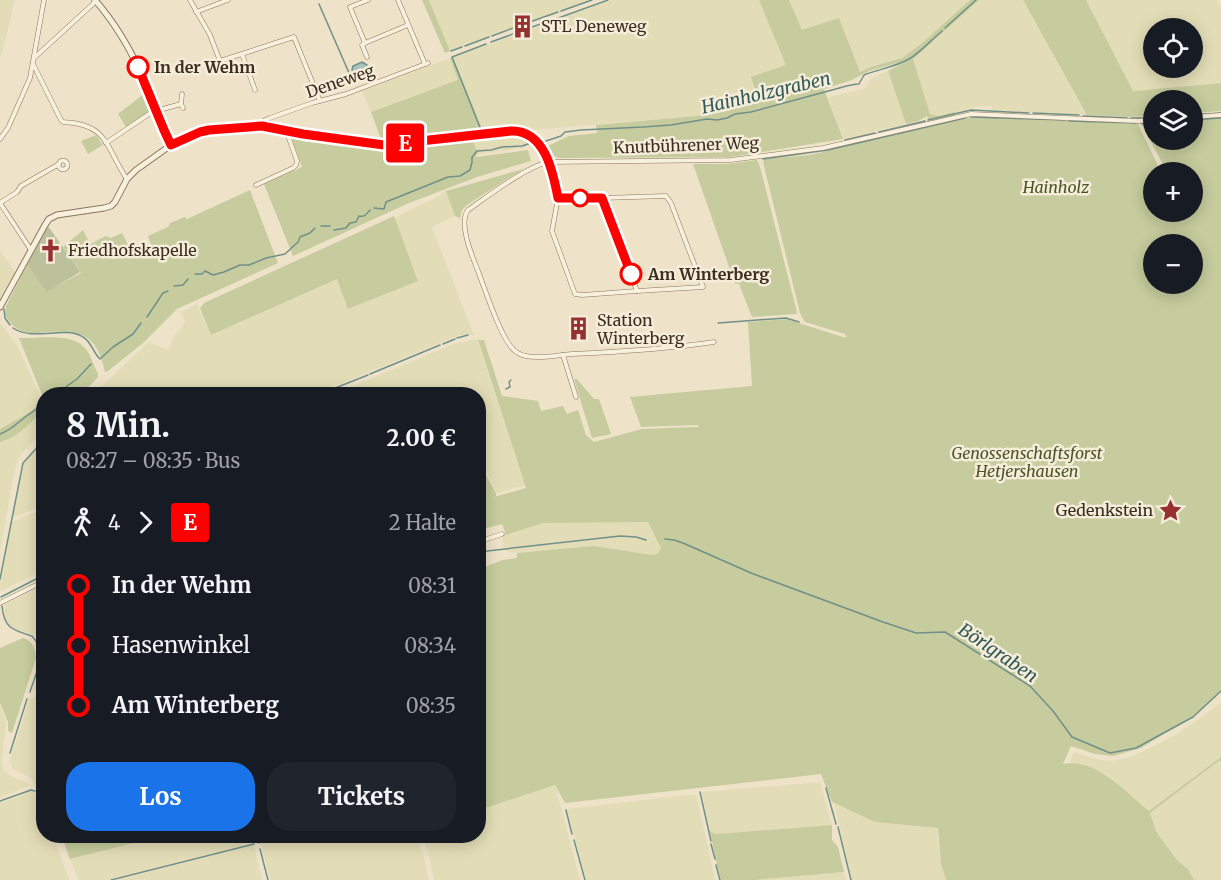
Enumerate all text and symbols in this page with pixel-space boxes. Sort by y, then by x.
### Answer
building icon: STL Deneweg [510,13,536,39]
place label: STL Deneweg [541,16,647,36]
map controls [1143,18,1203,294]
button: locate [1143,18,1203,78]
marker: In der Wehm [127,56,149,78]
place label: In der Wehm [154,57,255,77]
street label: Deneweg [303,60,377,102]
water label: Hainholzgraben [698,66,833,119]
button: layers [1143,90,1203,150]
line badge: E [386,124,424,162]
text: E [398,130,412,157]
street label: Knutbührener Weg [613,132,760,158]
button: + [1143,162,1203,222]
park label: Hainholz [1022,177,1090,197]
unlabelled marker [571,189,589,207]
button: − [1143,234,1203,294]
church icon: Friedhofskapelle [37,237,63,263]
place label: Friedhofskapelle [68,240,197,260]
marker: Am Winterberg [620,263,642,285]
place label: Am Winterberg [647,264,769,284]
place label: Station Winterberg [596,310,685,348]
building icon: Station Winterberg [566,316,592,342]
text: 8 Min. [66,405,170,446]
text: 2.00 € [387,424,456,452]
park label: Genossenschaftsforst Hetjershausen [952,443,1103,481]
text: 08:27 – 08:35 · Bus [66,448,240,473]
place icon: Gedenkstein [1158,497,1184,523]
place label: Gedenkstein [1056,500,1153,520]
icon: walk [66,506,99,539]
icon: forward [129,506,162,539]
text: E [183,509,197,536]
text: 4 [108,510,120,535]
text: 2 Halte [389,510,456,535]
text: In der Wehm [112,571,251,599]
text: 08:31 [408,573,456,598]
water label: Börlgraben [954,618,1042,687]
text: Hasenwinkel [112,631,250,659]
text: 08:34 [404,633,456,658]
text: Am Winterberg [112,691,279,719]
text: 08:35 [406,693,456,718]
button: Los [66,762,255,831]
button: Tickets [267,762,456,831]

